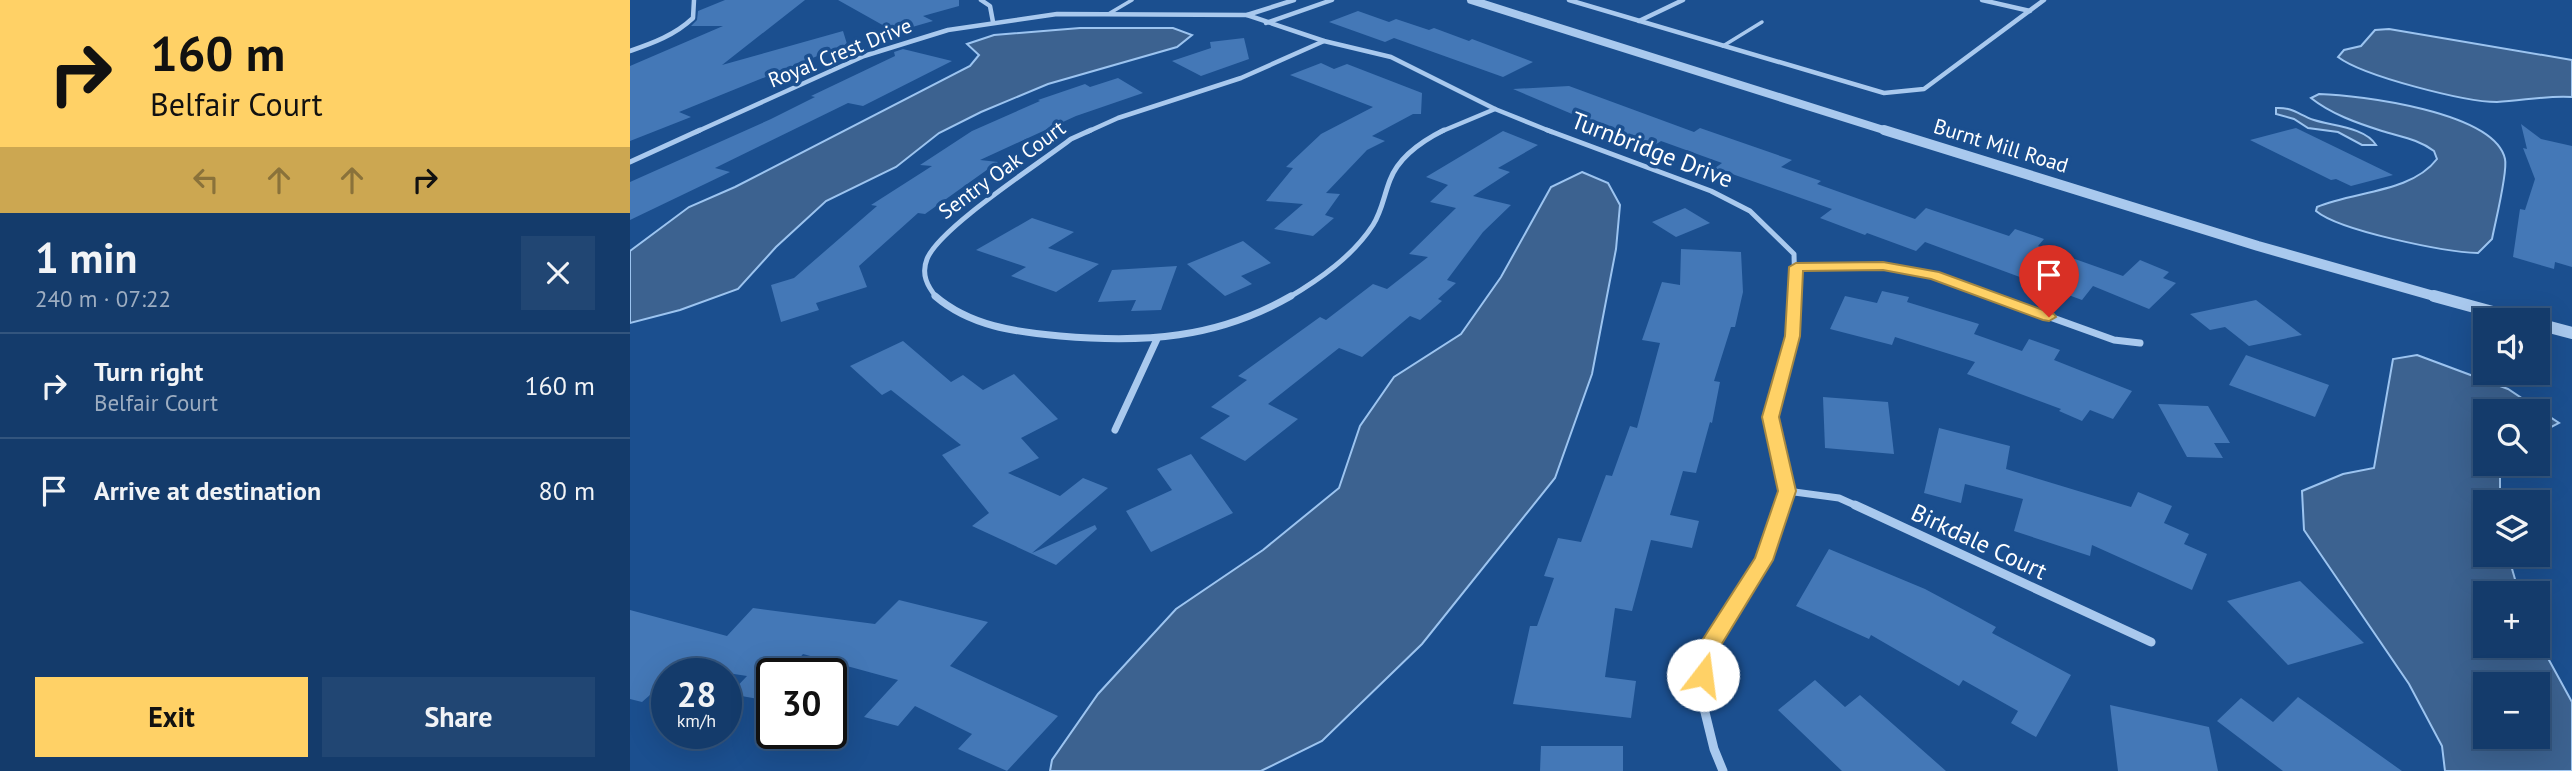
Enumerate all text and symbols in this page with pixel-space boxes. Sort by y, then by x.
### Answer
street label: Royal Crest Drive [764,11,916,94]
text: 160 m [150,21,285,85]
icon: right [35,28,126,119]
text: Belfair Court [150,83,323,125]
street label: Turnbridge Drive [1567,104,1737,195]
street label: Burnt Mill Road [1930,112,2072,179]
street label: Sentry Oak Court [933,114,1071,225]
icon: left [187,161,225,199]
icon: ahead [260,161,298,199]
icon: ahead [333,161,371,199]
icon: right [406,161,444,199]
text: 1 min [35,230,137,285]
button: close [521,236,595,310]
pin [2019,245,2079,317]
icon: arrive [2030,256,2068,294]
text: 240 m · 07:22 [35,284,171,313]
map controls [2473,308,2550,749]
button: sound [2473,308,2550,385]
text: Turn right [94,355,203,388]
icon: right [35,367,73,405]
text: 160 m [524,369,595,402]
text: Belfair Court [94,388,218,417]
button: search [2473,399,2550,476]
icon: arrive [35,472,73,510]
text: Arrive at destination [94,474,321,507]
text: 80 m [539,474,595,507]
button: layers [2473,490,2550,567]
street label: Birkdale Court [1906,497,2052,586]
button: + [2473,581,2550,658]
position arrow [1666,638,1740,712]
speed limit sign: 30 [756,658,847,749]
text: 28 [677,671,716,717]
button: − [2473,672,2550,749]
button: Exit [35,677,308,757]
button: Share [322,677,595,757]
text: km/h [677,709,716,732]

